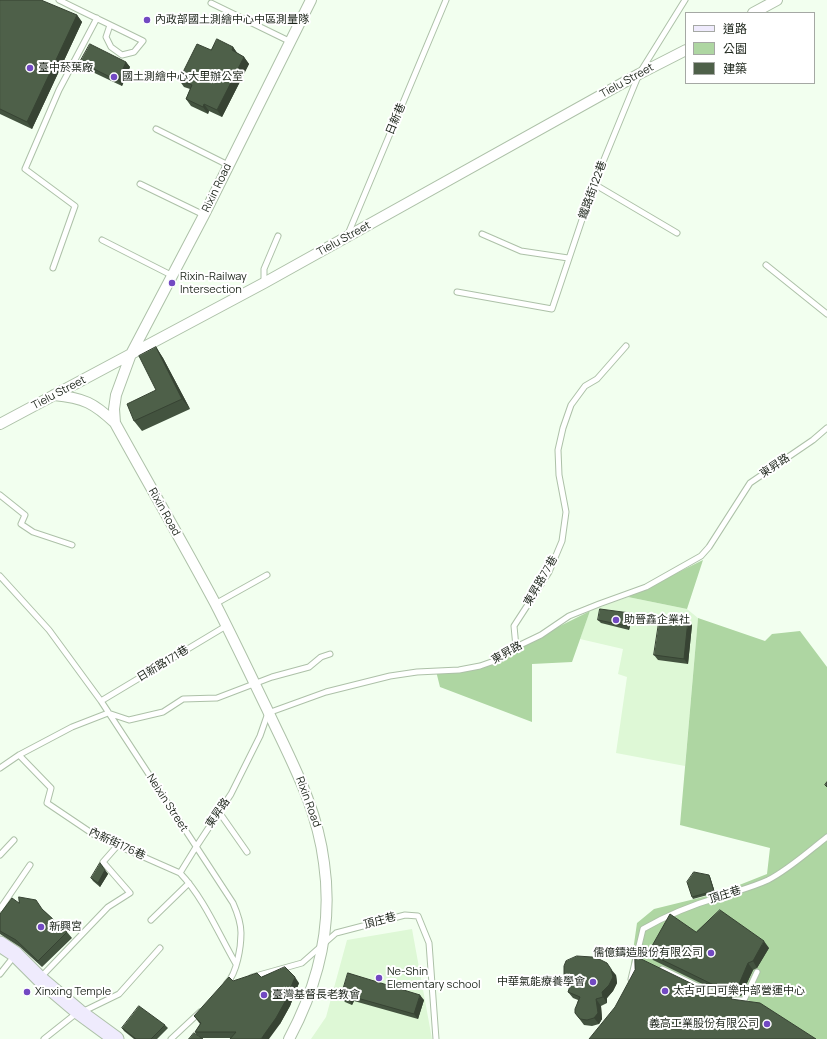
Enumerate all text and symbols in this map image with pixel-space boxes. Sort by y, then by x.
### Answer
legend [685,12,815,84]
place label: 內政部國土測繪中心中區測量隊 [155,13,309,27]
marker: 內政部國土測繪中心中區測量隊 [142,15,152,25]
text: 道路 [723,20,747,37]
text: 公園 [723,40,747,57]
text: 建築 [723,60,747,77]
place label: 臺中菸葉廠 [38,61,93,75]
street label: Tielu Street [598,61,656,101]
marker: 臺中菸葉廠 [25,63,35,73]
place label: 國土測繪中心大里辦公室 [122,70,243,84]
marker: 國土測繪中心大里辦公室 [109,72,119,82]
street label: 日新巷 [383,101,409,137]
street label: 鐵路街122巷 [576,159,610,221]
street label: Rixin Road [200,161,234,215]
street label: Tielu Street [315,219,373,259]
place label: Rixin-Railway Intersection [180,270,247,296]
marker: Rixin-Railway Intersection [167,278,177,288]
street label: Tielu Street [30,373,88,413]
street label: 東昇路 [758,451,792,481]
street label: Rixin Road [145,486,183,538]
street label: 東昇路77巷 [521,554,561,608]
place label: 助晉鑫企業社 [624,613,690,627]
marker: 助晉鑫企業社 [611,615,621,625]
street label: 東昇路 [489,639,525,667]
street label: 日新路171巷 [135,643,191,685]
street label: Neixin Street [144,772,190,834]
street label: Rixin Road [293,775,323,829]
street label: 東昇路 [203,796,233,830]
street label: 內新街176巷 [87,825,147,863]
street label: 頂庄巷 [707,884,743,906]
street label: 頂庄巷 [362,910,398,932]
place label: 新興宮 [49,920,82,934]
marker: 新興宮 [36,922,46,932]
place label: 儒億鑄造股份有限公司 [593,946,703,960]
marker: 儒億鑄造股份有限公司 [706,948,716,958]
place label: Ne-Shin Elementary school [387,965,481,991]
marker: Ne-Shin Elementary school [374,973,384,983]
place label: 中華氣能療養學會 [497,975,585,989]
marker: 中華氣能療養學會 [588,977,598,987]
place label: 太古可口可樂中部營運中心 [673,984,805,998]
place label: Xinxing Temple [35,985,111,999]
marker: 太古可口可樂中部營運中心 [660,986,670,996]
marker: Xinxing Temple [22,987,32,997]
place label: 臺灣基督長老教會 [272,988,360,1002]
marker: 臺灣基督長老教會 [259,990,269,1000]
place label: 義高工業股份有限公司 [649,1017,759,1031]
marker: 義高工業股份有限公司 [762,1019,772,1029]

